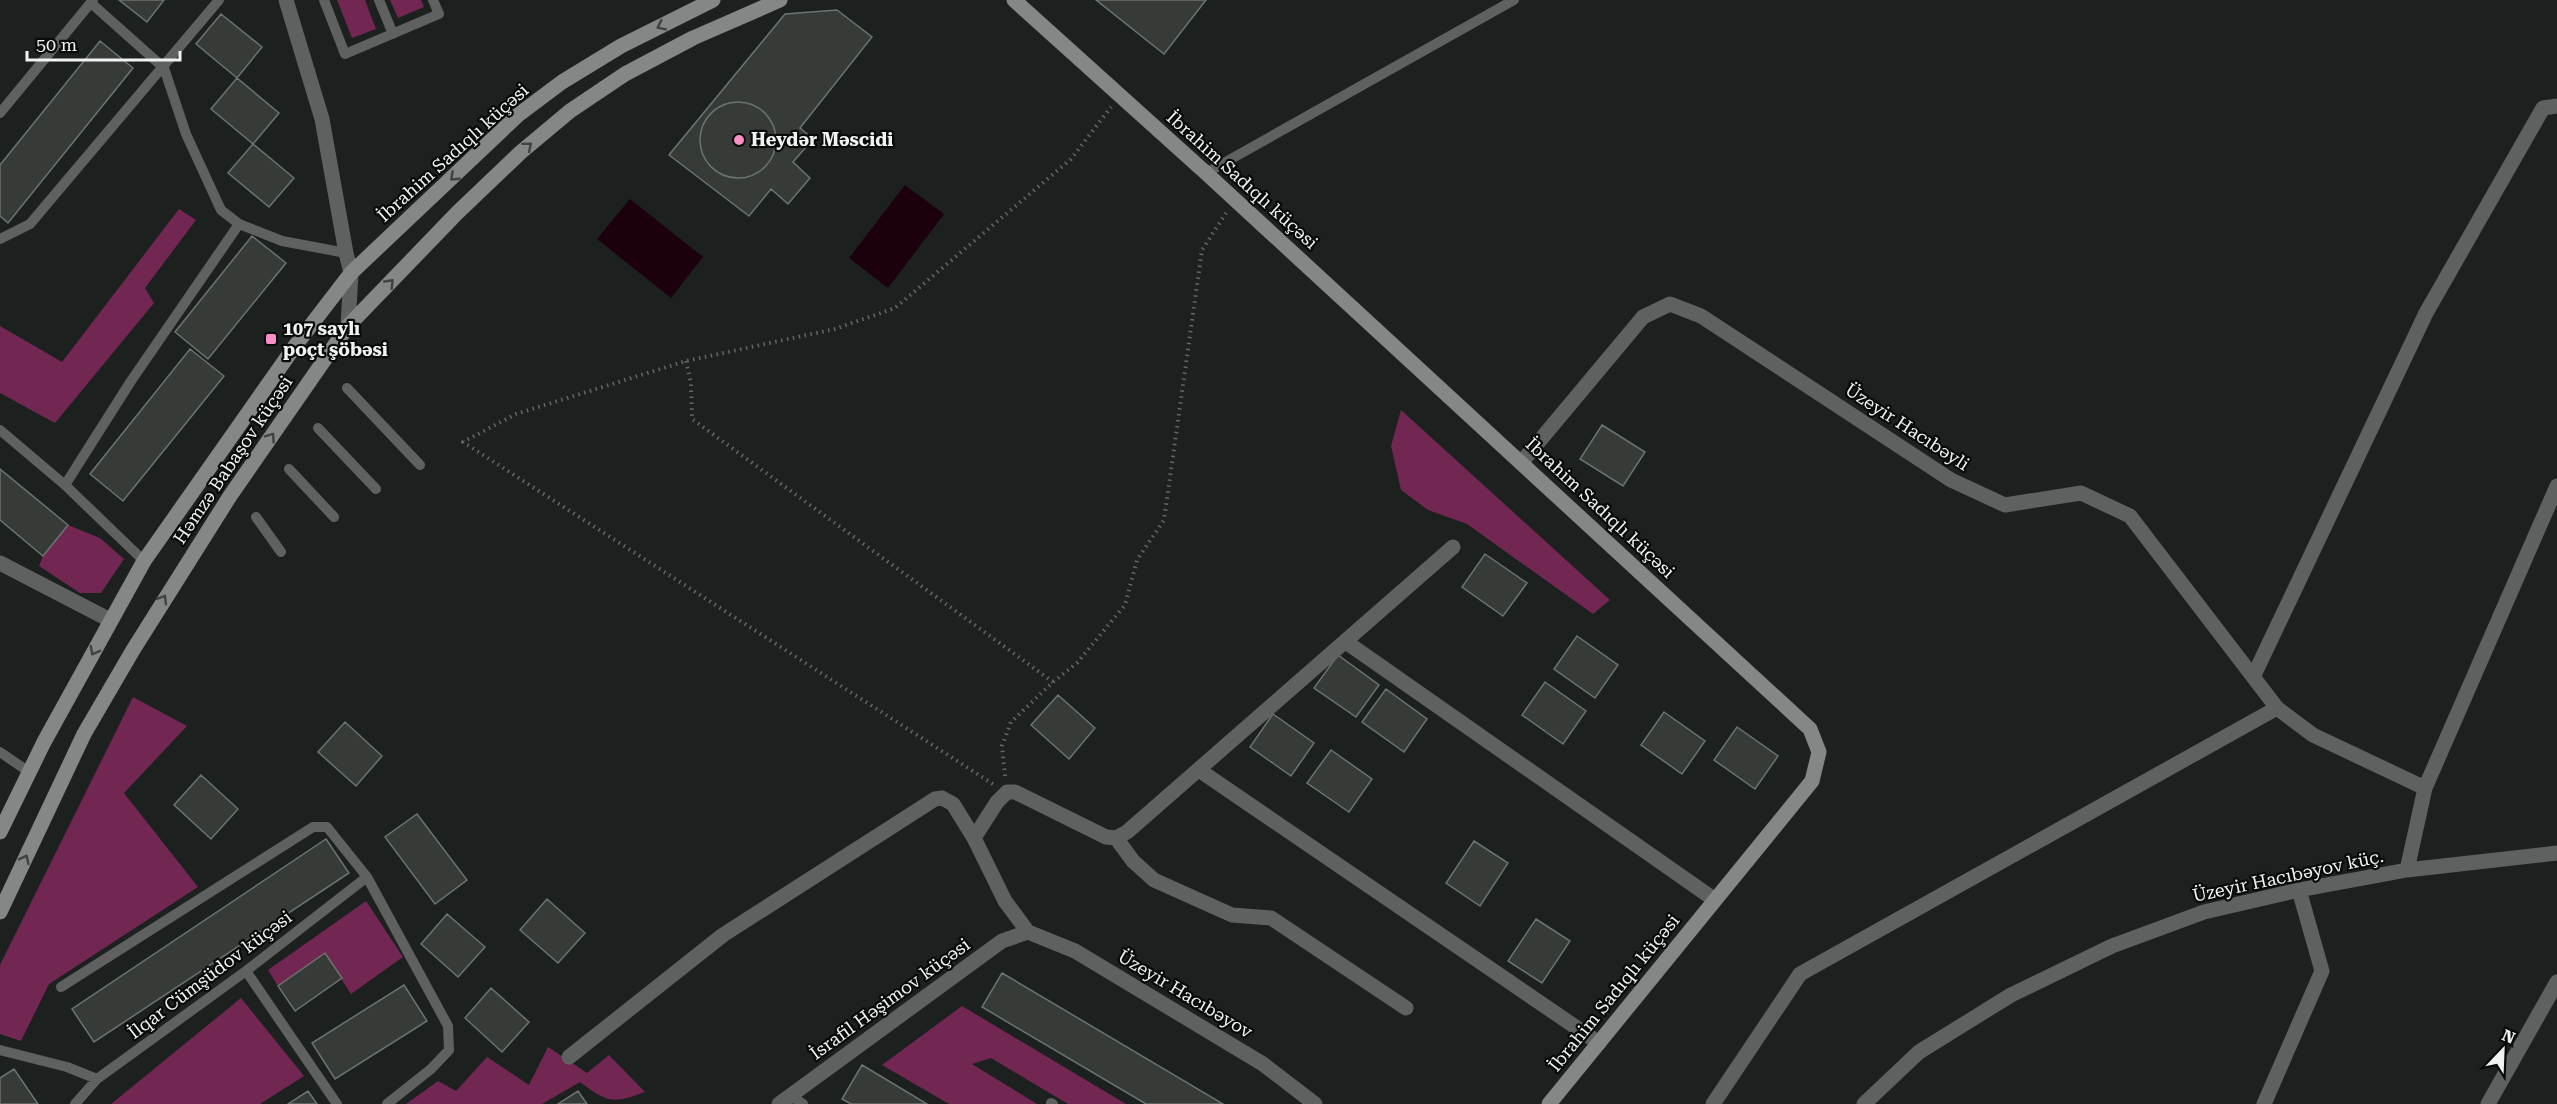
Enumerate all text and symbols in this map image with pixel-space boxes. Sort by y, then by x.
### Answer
one-way arrow [656,18,667,30]
scale bar [27,24,180,62]
text: 50 m [36,34,77,55]
street label: İbrahim Sadıqlı küçəsi [373,79,533,226]
street label: İbrahim Sadıqlı küçəsi [1163,106,1322,253]
place label: Heydər Məscidi [751,129,893,150]
marker: Heydər Məscidi [732,133,746,147]
one-way arrow [521,142,532,153]
one-way arrow [450,170,461,181]
one-way arrow [382,279,393,290]
place label: 107 saylı poçt şöbəsi [283,318,388,360]
marker: 107 saylı poçt şöbəsi [264,332,278,346]
street label: Həmzə Babaşov küçəsi [169,372,297,548]
street label: Üzeyir Hacıbəyli [1841,379,1974,475]
one-way arrow [264,433,275,444]
street label: İbrahim Sadıqlı küçəsi [1522,433,1679,582]
one-way arrow [155,595,167,605]
one-way arrow [90,645,101,655]
street label: Üzeyir Hacıbəyov küç. [2190,845,2385,906]
one-way arrow [18,854,30,865]
street label: İlqar Cümşüdov küçəsi [124,906,296,1043]
street label: İbrahim Sadıqlı küçəsi [1544,910,1684,1075]
street label: İsrafil Həşimov küçəsi [806,933,974,1064]
street label: Üzeyir Hacıbəyov [1114,945,1257,1042]
north arrow [2473,1020,2533,1080]
text: N [2499,1025,2518,1048]

